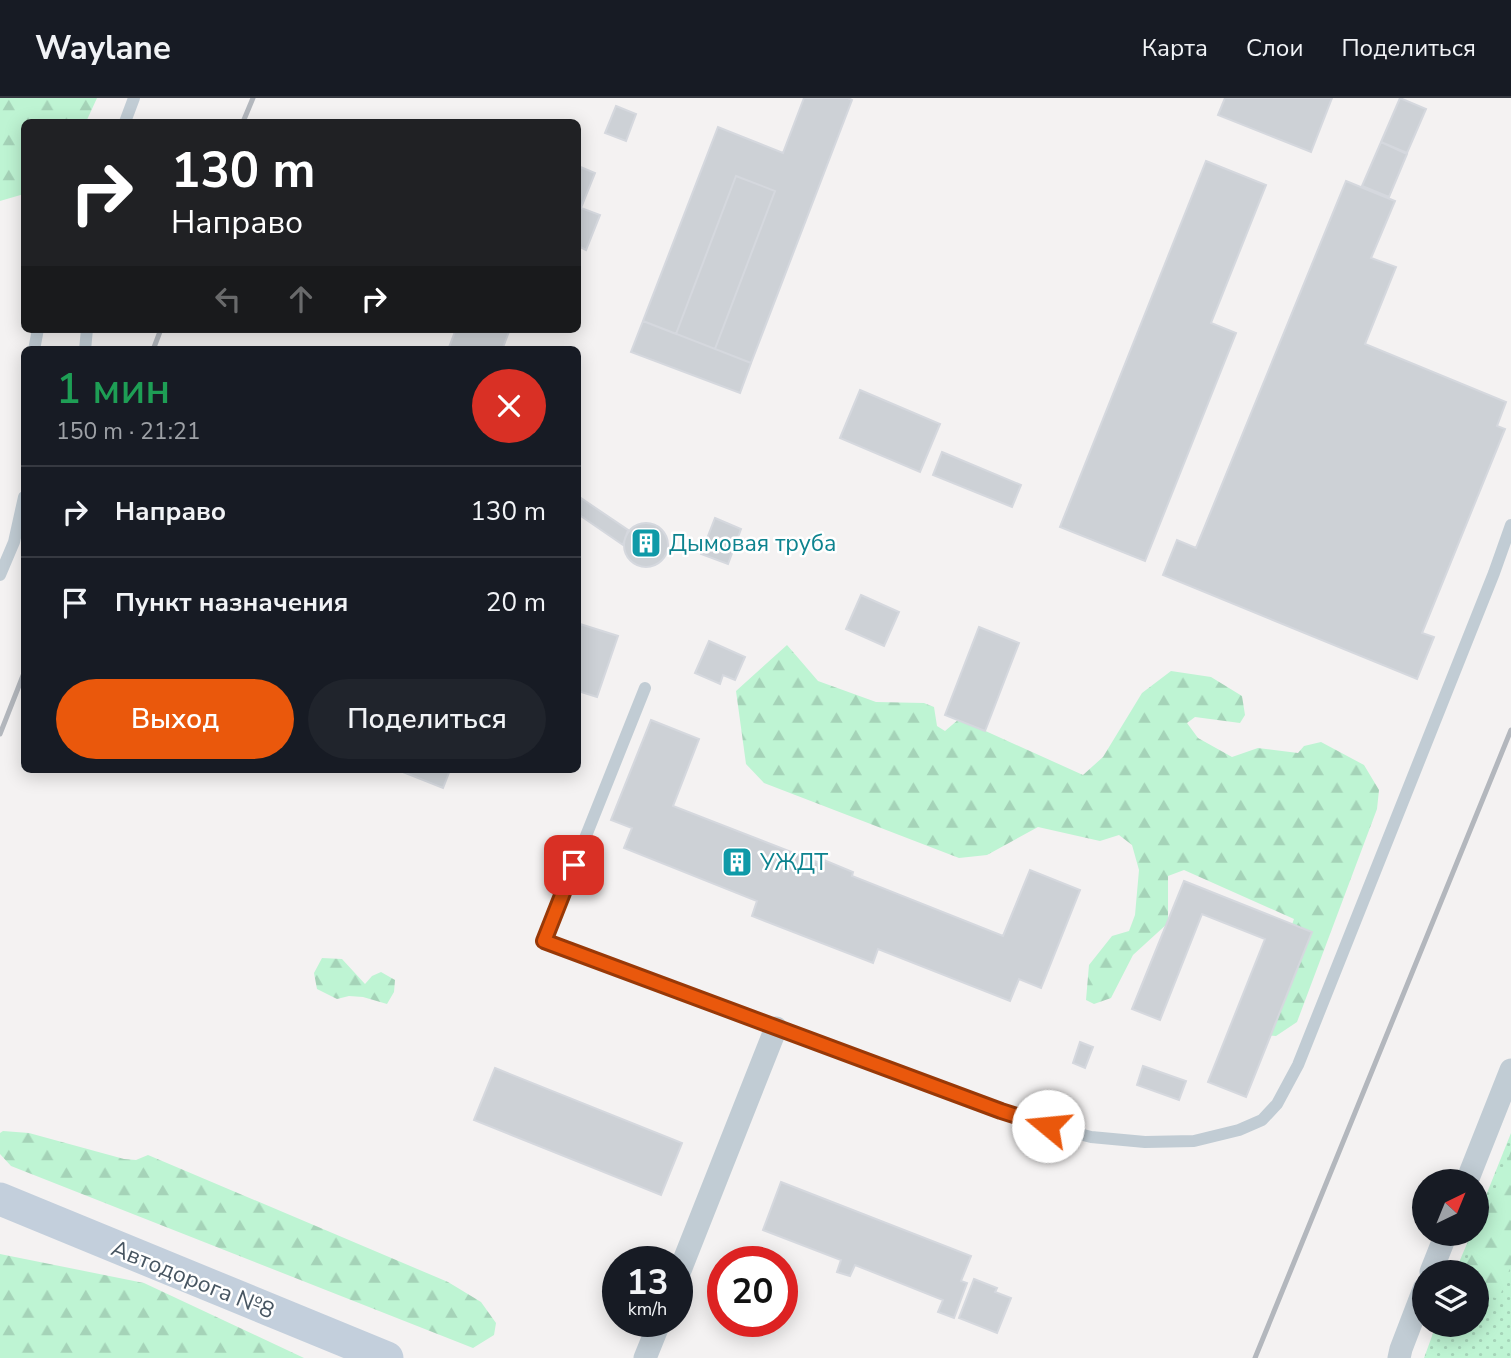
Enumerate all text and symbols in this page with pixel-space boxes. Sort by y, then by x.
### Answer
text: Waylane [35,26,171,71]
text: Карта [1142,32,1208,64]
text: Слои [1246,32,1303,64]
text: Поделиться [1341,32,1476,64]
text: 130 m [171,137,315,204]
icon: right [56,147,147,238]
text: Направо [171,201,303,244]
icon: left [209,280,247,318]
icon: ahead [282,280,320,318]
icon: right [355,280,393,318]
text: 1 мин [56,361,170,418]
button: close [472,369,546,443]
text: 150 m · 21:21 [56,416,201,447]
icon: right [56,493,94,531]
text: Направо [115,494,226,529]
text: 130 m [470,494,546,529]
building icon: Дымовая труба [629,526,663,560]
place label: Дымовая труба [669,528,836,559]
icon: arrive [56,584,94,622]
text: Пункт назначения [115,585,348,620]
text: 20 m [486,585,546,620]
button: Выход [56,679,294,759]
button: Поделиться [308,679,546,759]
pin [544,835,604,895]
building icon: УЖДТ [720,845,754,879]
icon: arrive [555,846,593,884]
place label: УЖДТ [759,847,828,878]
position arrow [1011,1089,1085,1163]
north arrow [1412,1169,1489,1246]
map controls [1412,1169,1489,1337]
street label: Автодорога №8 [107,1233,279,1326]
speed limit sign: 20 [707,1246,798,1337]
text: 13 [626,1259,669,1306]
button: layers [1412,1260,1489,1337]
text: km/h [628,1297,667,1321]

